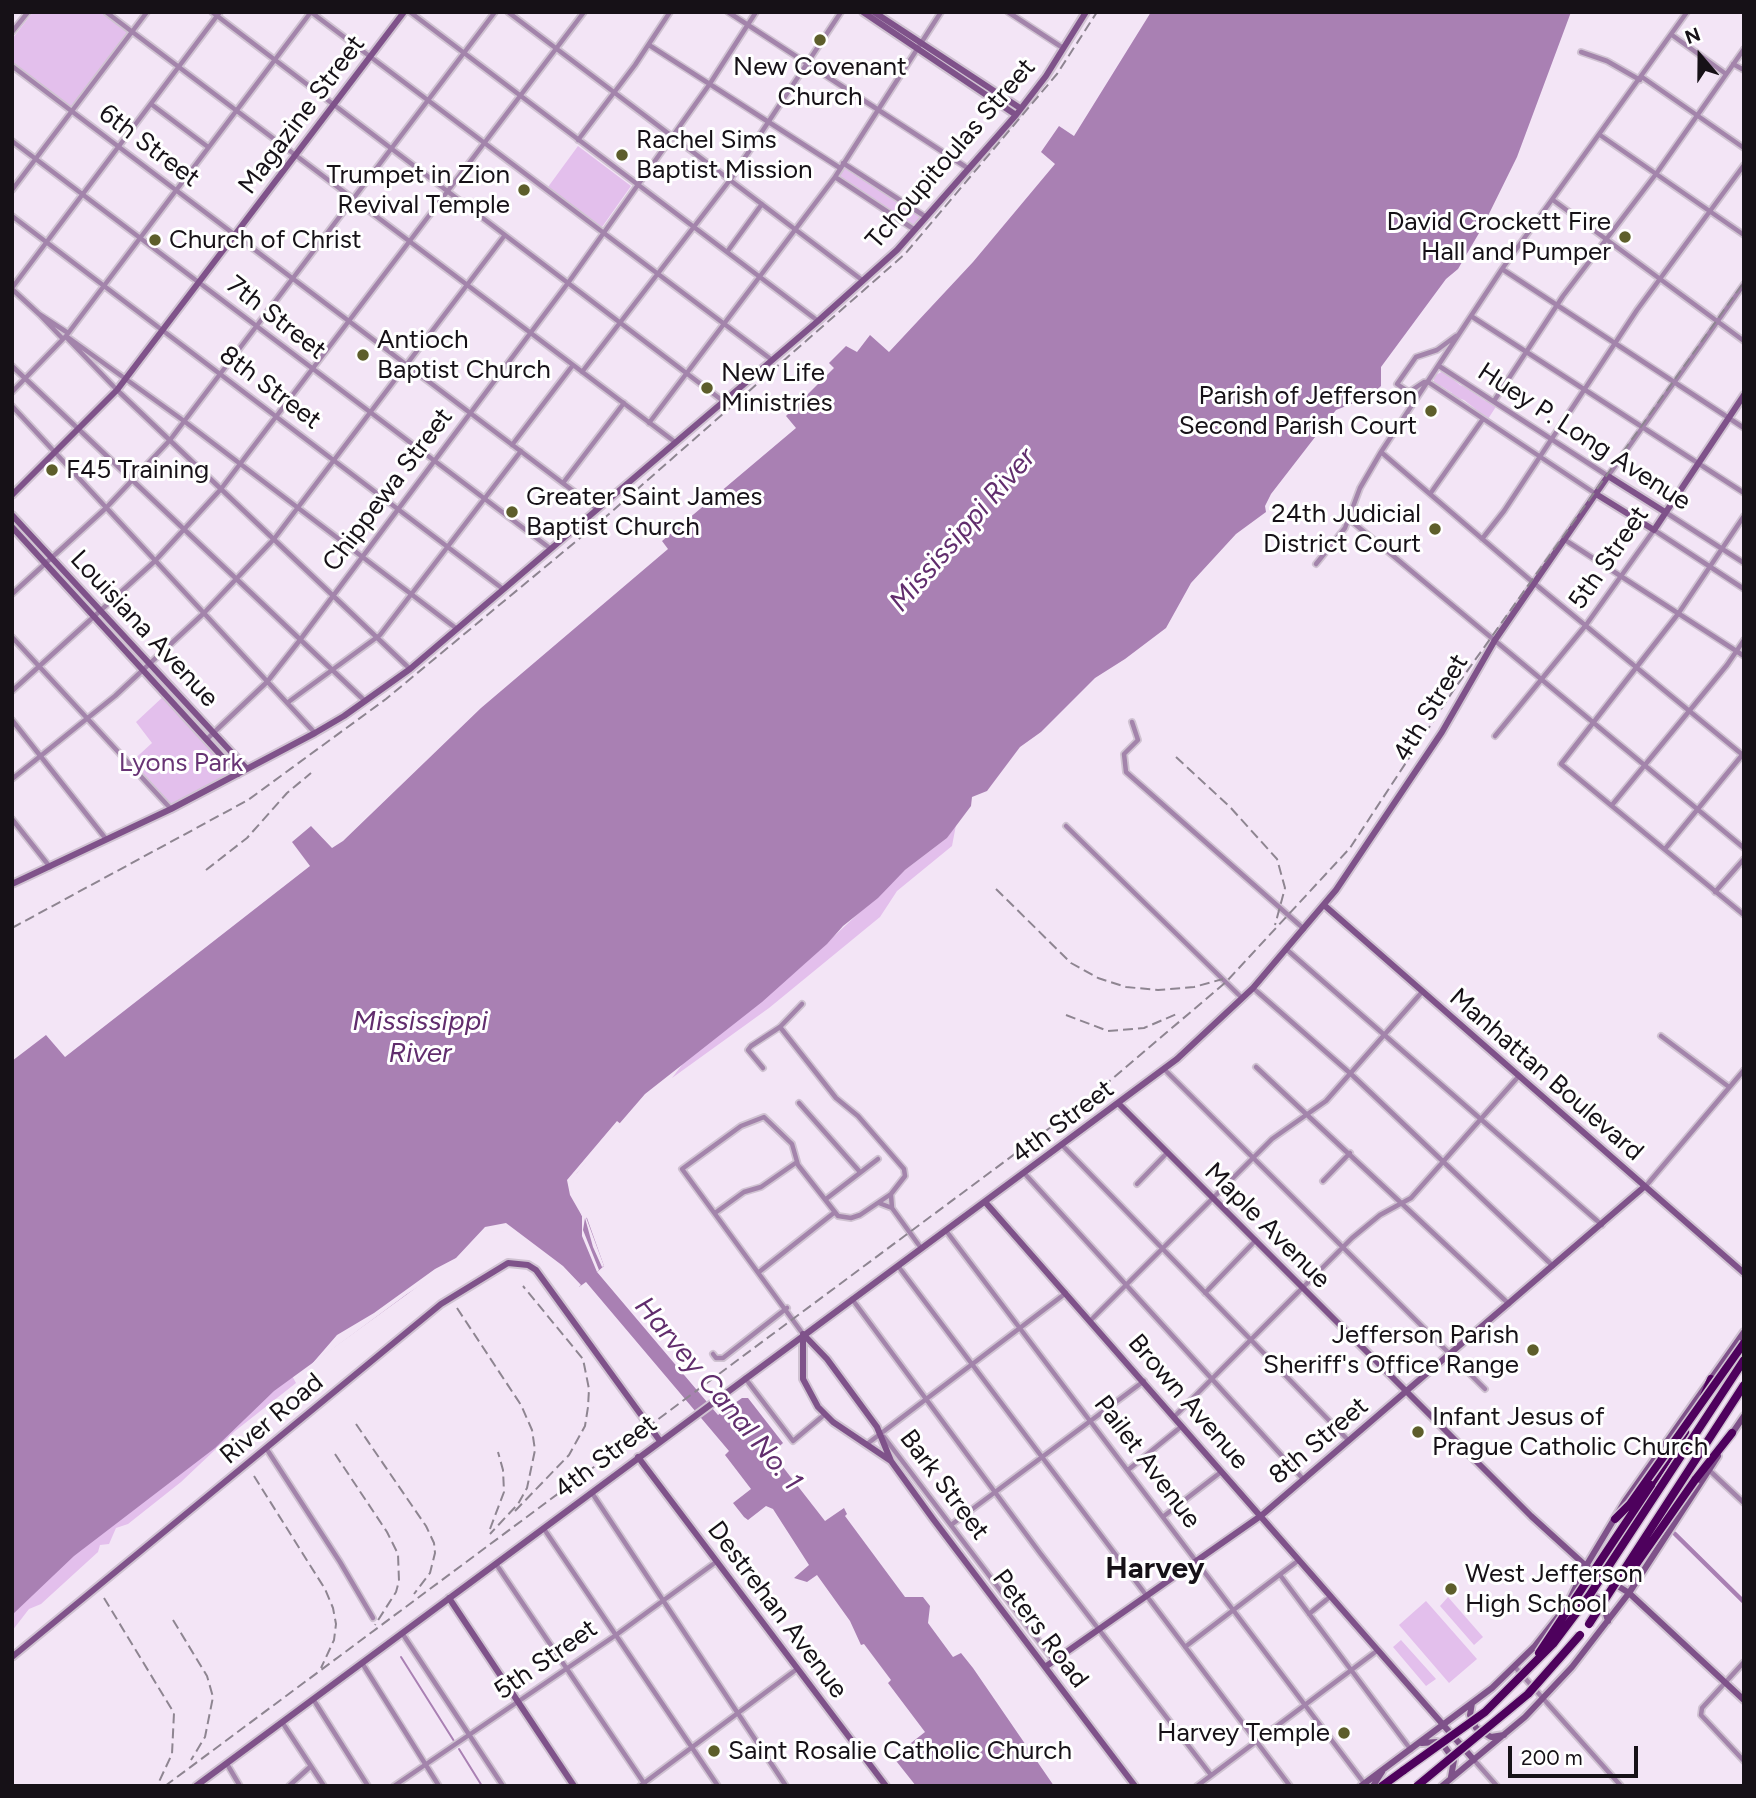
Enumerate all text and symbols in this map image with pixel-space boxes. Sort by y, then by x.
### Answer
north arrow [1665,21,1735,91]
text: N [1682,22,1703,49]
street label: Magazine Street [232,30,372,200]
marker: New Covenant Church [812,32,828,48]
place label: New Covenant Church [733,51,907,112]
street label: Tchoupitoulas Street [860,52,1042,256]
street label: 6th Street [92,98,206,194]
place label: Rachel Sims Baptist Mission [636,124,813,186]
marker: Rachel Sims Baptist Mission [614,147,630,163]
place label: Trumpet in Zion Revival Temple [326,159,510,220]
marker: Trumpet in Zion Revival Temple [516,182,532,198]
place label: David Crockett Fire Hall and Pumper [1386,206,1611,268]
place label: Church of Christ [169,224,362,256]
marker: David Crockett Fire Hall and Pumper [1617,229,1633,245]
marker: Church of Christ [147,232,163,248]
street label: 7th Street [220,270,332,366]
place label: Antioch Baptist Church [377,324,551,386]
street label: 8th Street [213,340,327,436]
marker: Antioch Baptist Church [355,347,371,363]
street label: Huey P. Long Avenue [1472,356,1696,518]
place label: New Life Ministries [721,357,833,418]
marker: New Life Ministries [699,380,715,396]
place label: Parish of Jefferson Second Parish Court [1179,380,1417,442]
street label: Chippewa Street [316,402,460,578]
marker: Parish of Jefferson Second Parish Court [1423,403,1439,419]
water label: Mississippi River [883,441,1043,619]
place label: F45 Training [66,454,209,486]
marker: F45 Training [44,462,60,478]
place label: Greater Saint James Baptist Church [526,481,762,542]
place label: 24th Judicial District Court [1263,498,1421,560]
street label: 5th Street [1562,501,1656,615]
marker: Greater Saint James Baptist Church [504,504,520,520]
marker: 24th Judicial District Court [1427,521,1443,537]
street label: Louisiana Avenue [63,544,225,714]
street label: 4th Street [1387,649,1475,767]
park label: Lyons Park [119,747,243,779]
street label: Manhattan Boulevard [1443,982,1649,1168]
water label: Mississippi River [352,1005,488,1071]
street label: 4th Street [1006,1074,1120,1170]
street label: Maple Avenue [1198,1157,1336,1295]
water label: Harvey Canal No. 1 [627,1290,809,1498]
place label: Jefferson Parish Sheriff's Office Range [1263,1319,1519,1380]
street label: Brown Avenue [1121,1328,1255,1476]
marker: Jefferson Parish Sheriff's Office Range [1525,1342,1541,1358]
street label: River Road [214,1367,330,1471]
street label: Pailet Avenue [1087,1389,1207,1535]
street label: 8th Street [1263,1391,1375,1491]
place label: Infant Jesus of Prague Catholic Church [1432,1401,1708,1462]
street label: 4th Street [549,1409,663,1505]
street label: Bark Street [892,1424,996,1546]
marker: Infant Jesus of Prague Catholic Church [1410,1424,1426,1440]
street label: Destrehan Avenue [700,1515,854,1705]
district label: Harvey [1105,1551,1205,1587]
place label: West Jefferson High School [1465,1558,1643,1620]
street label: Peters Road [985,1564,1095,1694]
marker: West Jefferson High School [1443,1581,1459,1597]
street label: 5th Street [489,1613,603,1707]
place label: Harvey Temple [1157,1717,1330,1749]
marker: Harvey Temple [1336,1725,1352,1741]
scale bar [1511,1731,1640,1775]
place label: Saint Rosalie Catholic Church [728,1735,1072,1767]
marker: Saint Rosalie Catholic Church [706,1743,722,1759]
text: 200 m [1521,1745,1583,1770]

